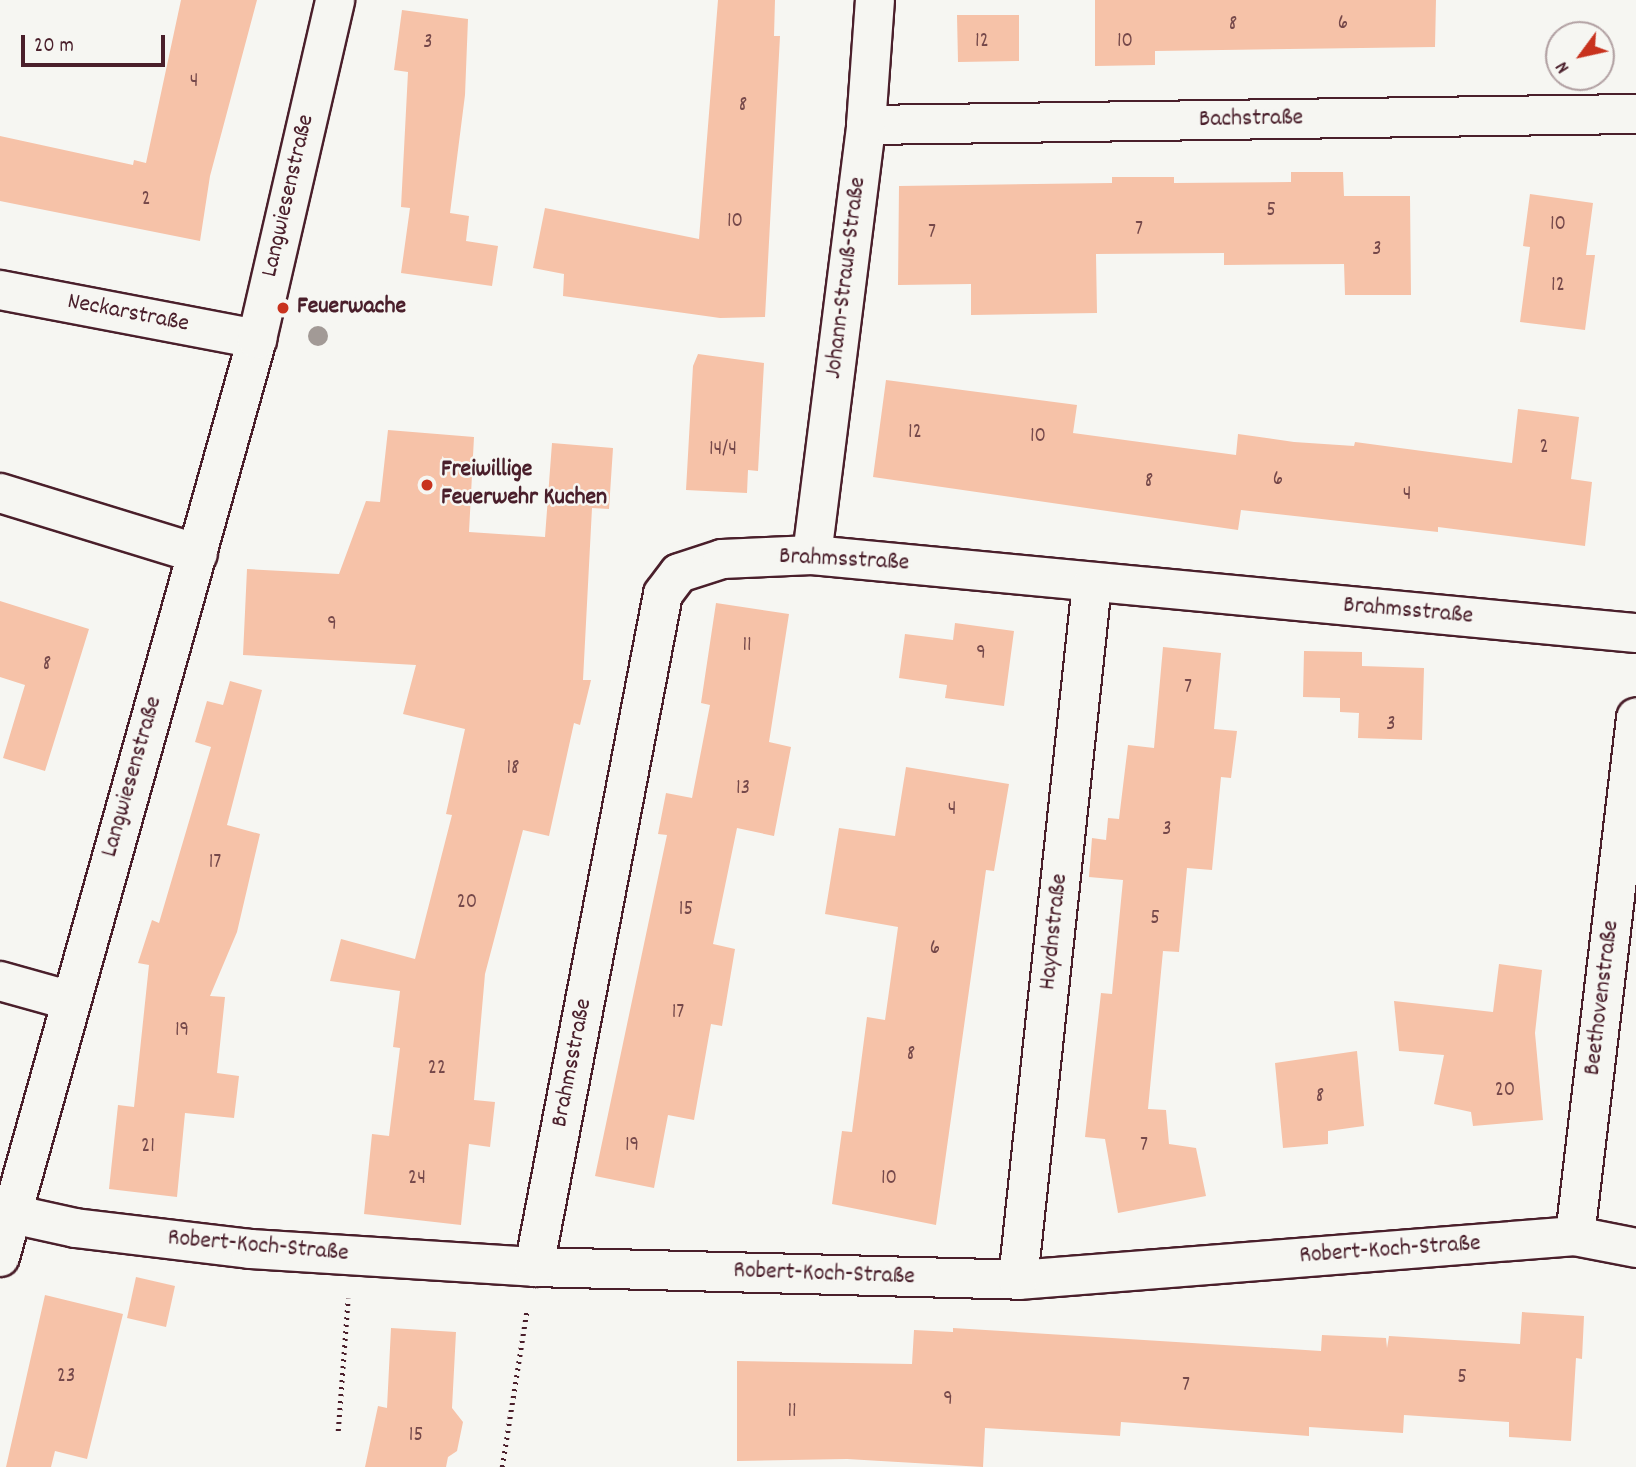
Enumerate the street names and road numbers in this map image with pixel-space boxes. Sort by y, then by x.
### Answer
street label: Bachstraße [1199,105,1303,135]
street label: Langwiesenstraße [256,112,322,280]
street label: Johann-Strauß-Straße [820,175,874,381]
street label: Neckarstraße [65,288,191,340]
street label: Brahmsstraße [778,543,910,579]
street label: Brahmsstraße [1342,592,1474,632]
street label: Langwiesenstraße [96,693,170,861]
street label: Haydnstraße [1035,872,1075,992]
street label: Beethovenstraße [1579,919,1627,1077]
street label: Brahmsstraße [546,996,600,1130]
street label: Robert-Koch-Straße [166,1225,350,1269]
street label: Robert-Koch-Straße [1298,1230,1482,1272]
street label: Robert-Koch-Straße [733,1257,915,1293]

